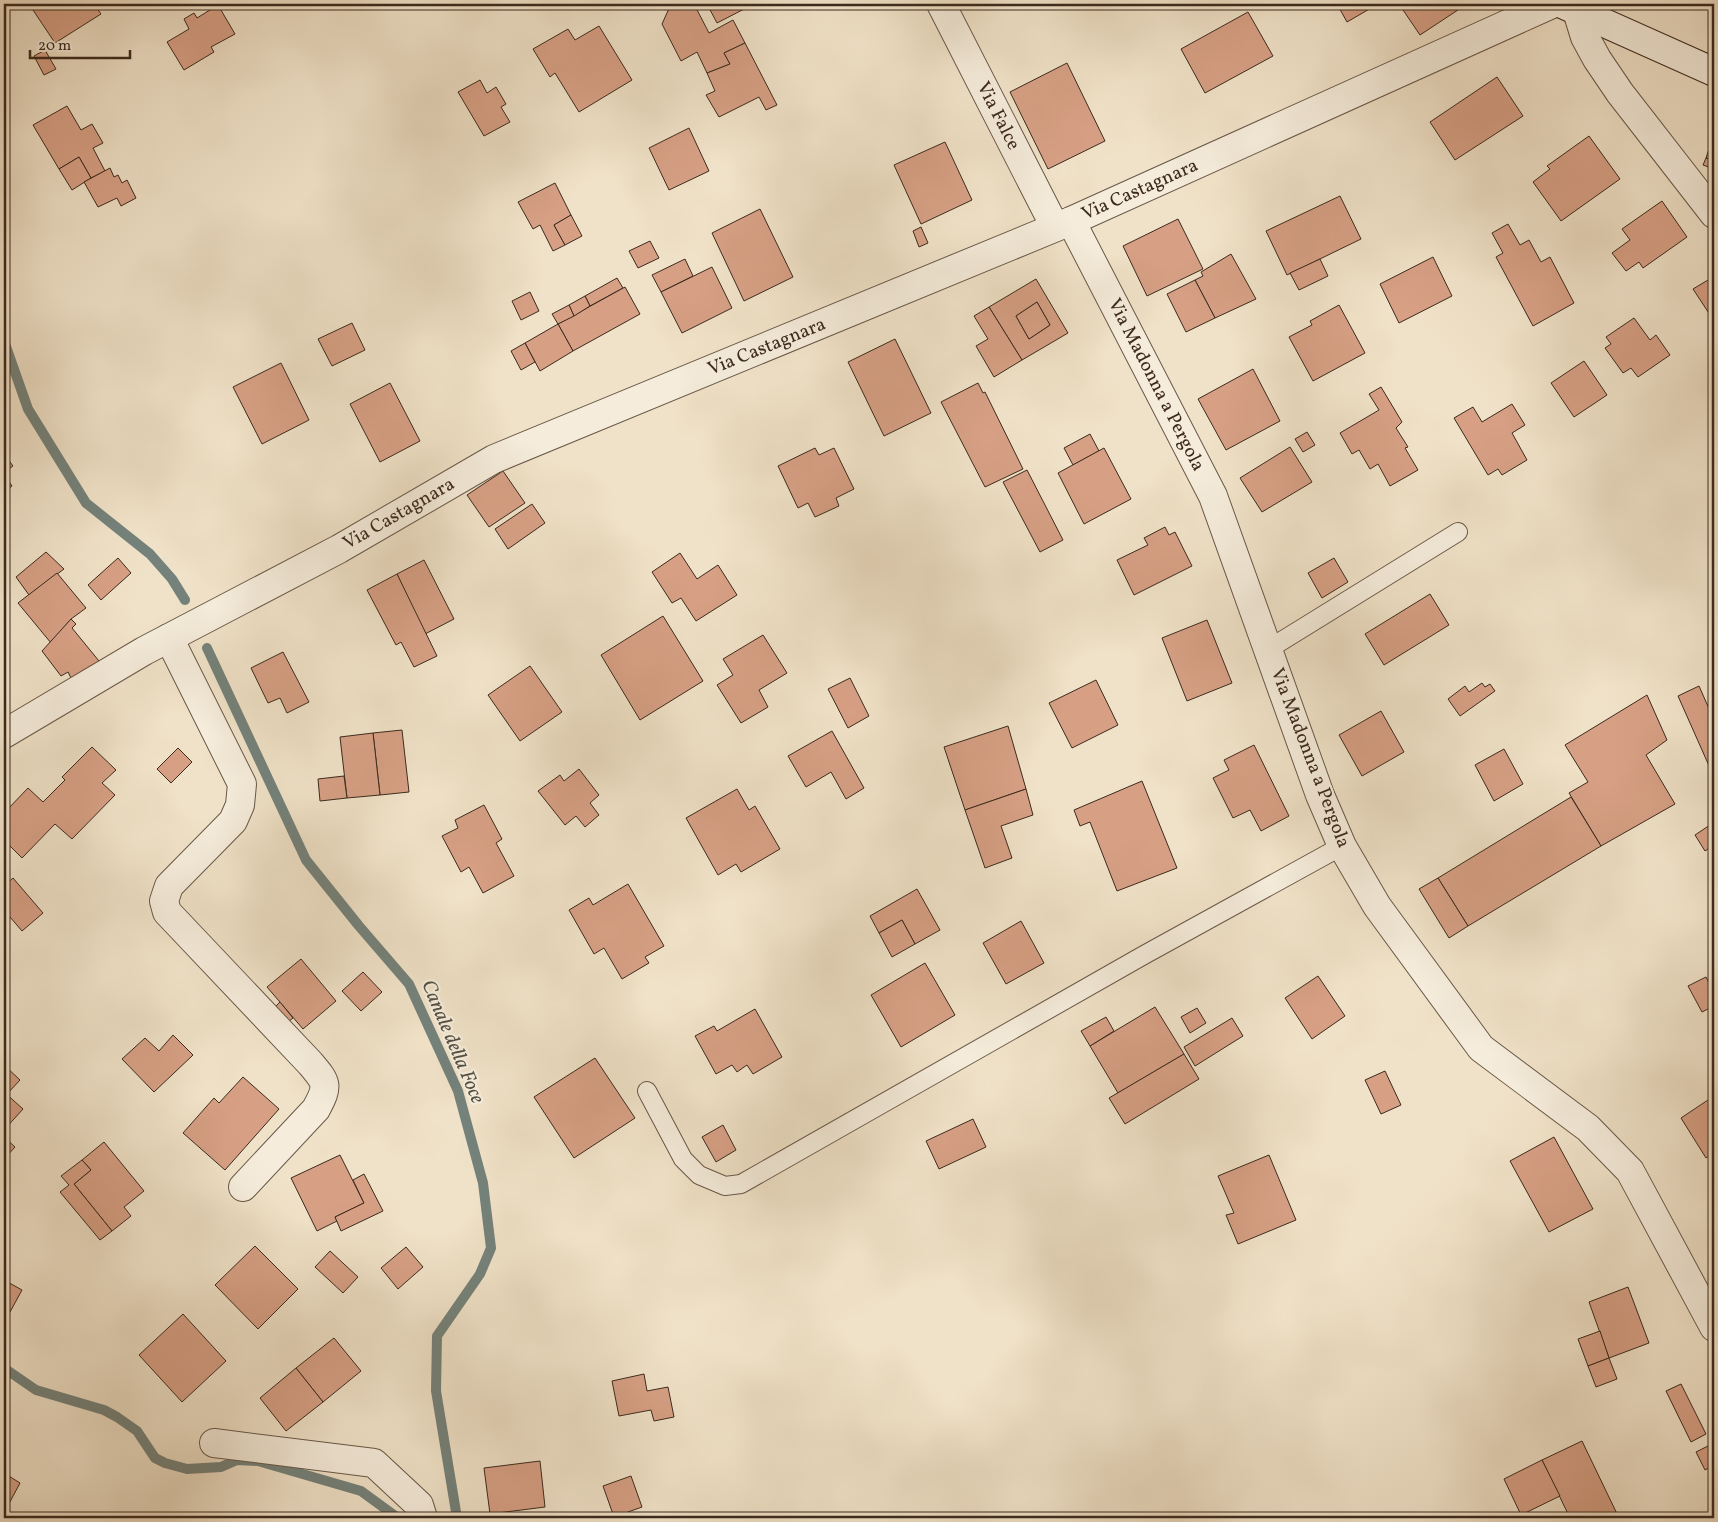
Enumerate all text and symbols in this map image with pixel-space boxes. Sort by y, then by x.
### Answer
scale bar [30,28,130,60]
text: 20 m [38,36,71,57]
street label: Via Falce [970,77,1026,155]
street label: Via Castagnara [1078,153,1202,227]
street label: Via Madonna a Pergola [1101,294,1211,476]
street label: Via Castagnara [704,312,830,382]
street label: Via Castagnara [338,471,460,557]
street label: Via Madonna a Pergola [1264,664,1356,852]
water label: Canale della Foce [413,976,491,1109]

